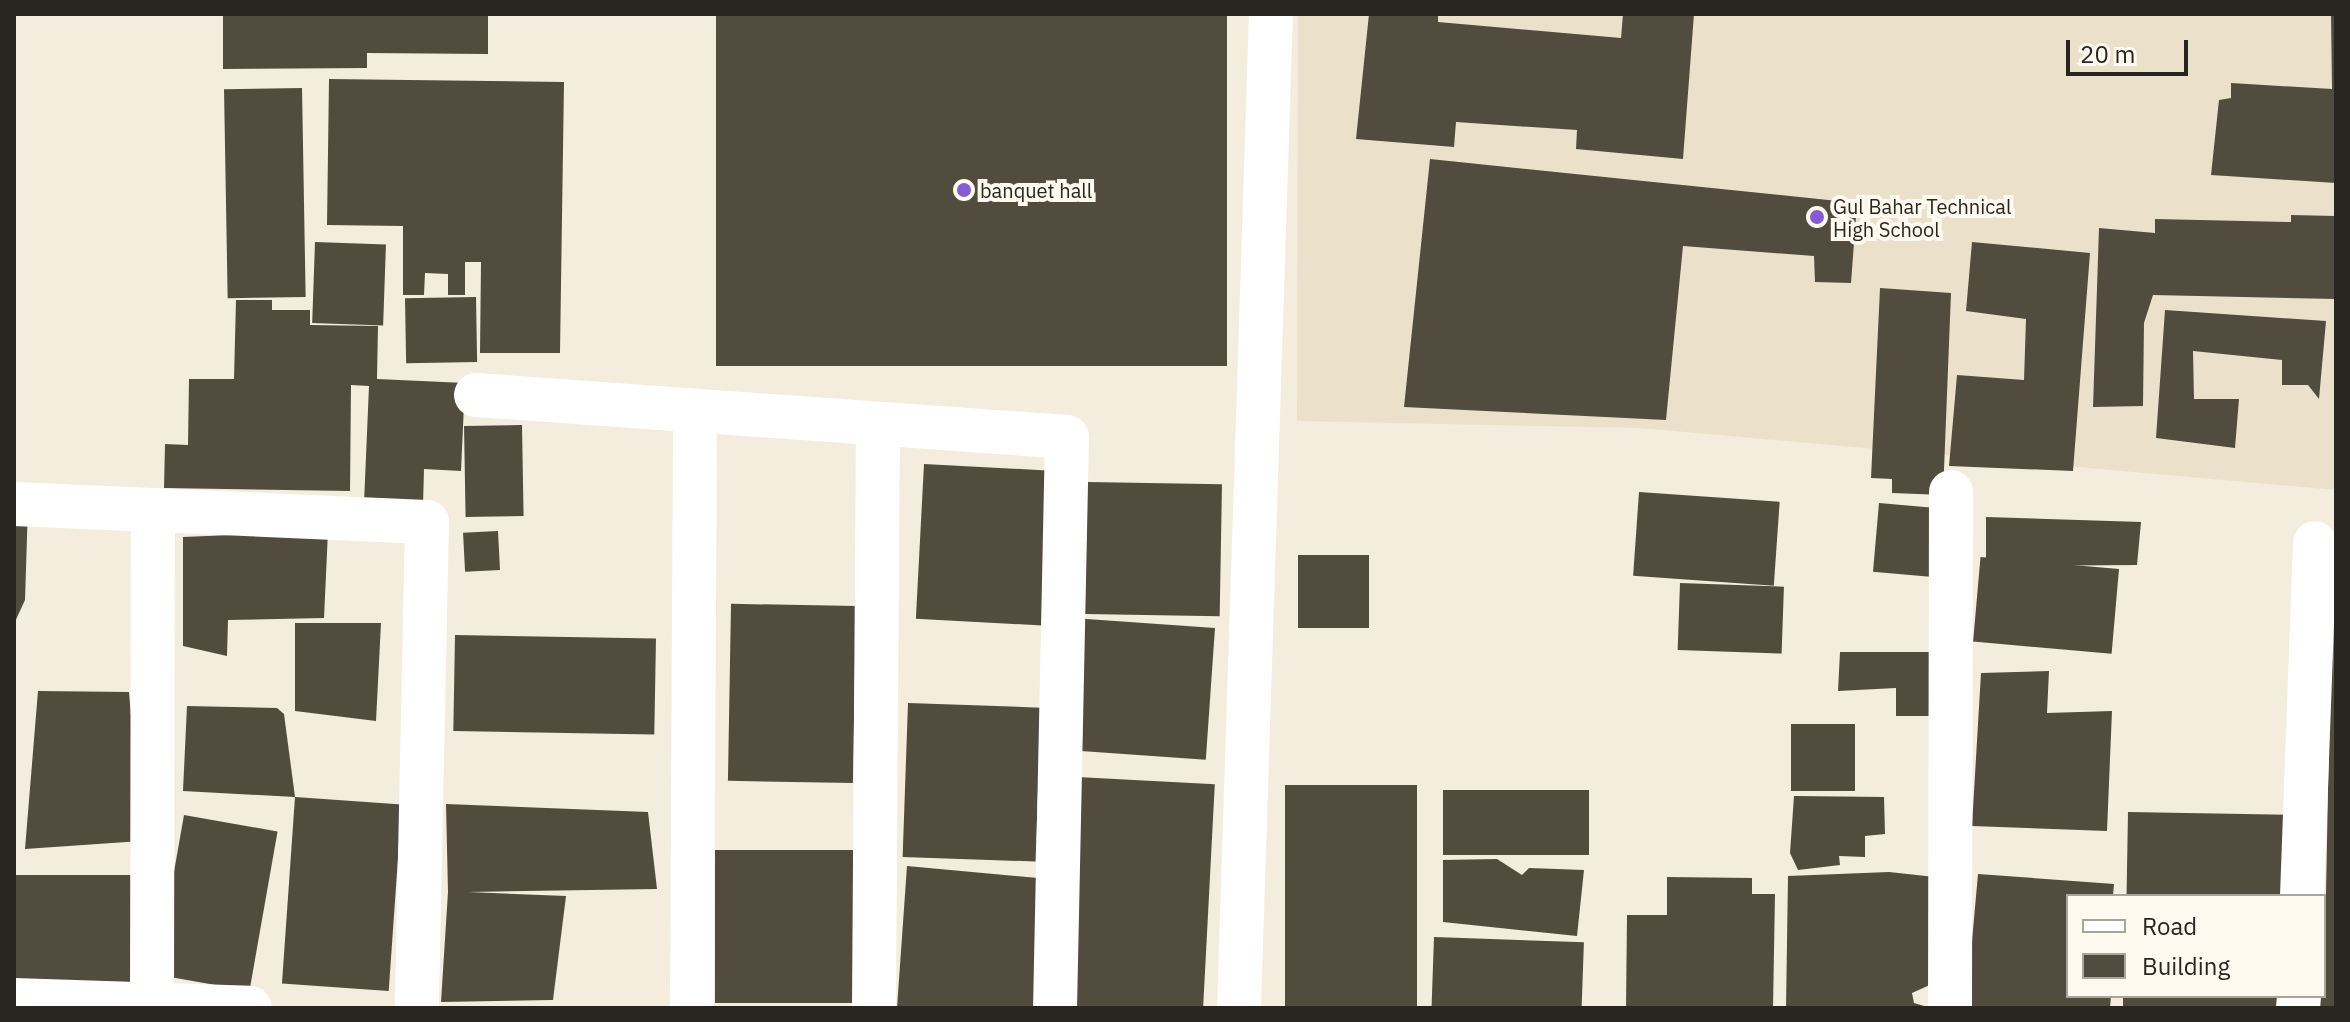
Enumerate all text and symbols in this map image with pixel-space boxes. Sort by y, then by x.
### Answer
scale bar [2070,24,2192,74]
text: 20 m [2080,38,2135,70]
place label: banquet hall [980,178,1092,202]
marker: banquet hall [955,181,973,199]
place label: Gul Bahar Technical High School [1833,194,2011,241]
marker: Gul Bahar Technical High School [1808,208,1826,226]
legend [2066,894,2326,998]
text: Road [2142,910,2197,942]
text: Building [2142,950,2230,982]

